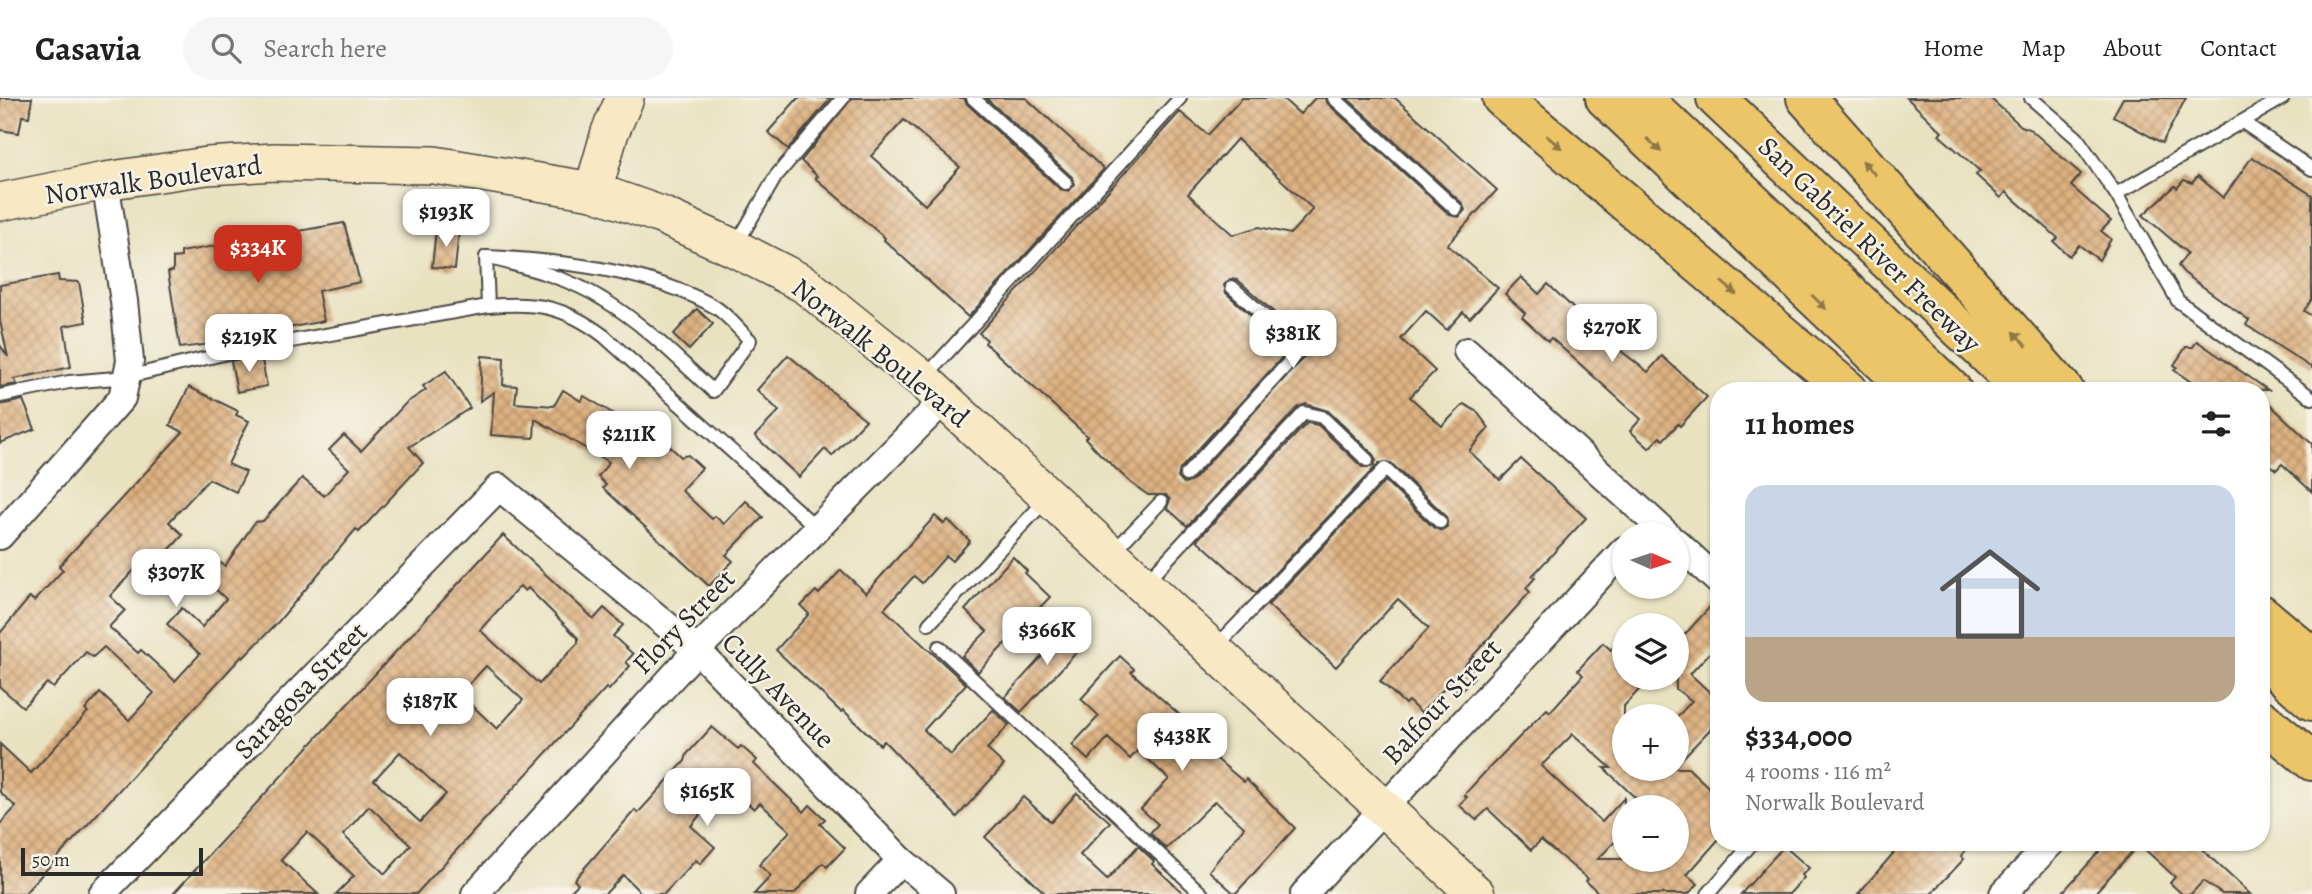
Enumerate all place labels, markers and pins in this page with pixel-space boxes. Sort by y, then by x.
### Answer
pin: $193K [397,190,495,249]
pin: $334K [209,226,307,285]
pin: $270K [1563,304,1661,364]
pin: $381K [1244,310,1342,370]
pin: $219K [200,314,298,374]
pin: $211K [580,412,678,471]
pin: $307K [127,550,225,609]
pin: $366K [998,608,1096,667]
pin: $187K [381,678,479,738]
pin: $438K [1133,714,1231,773]
pin: $165K [658,768,756,828]

